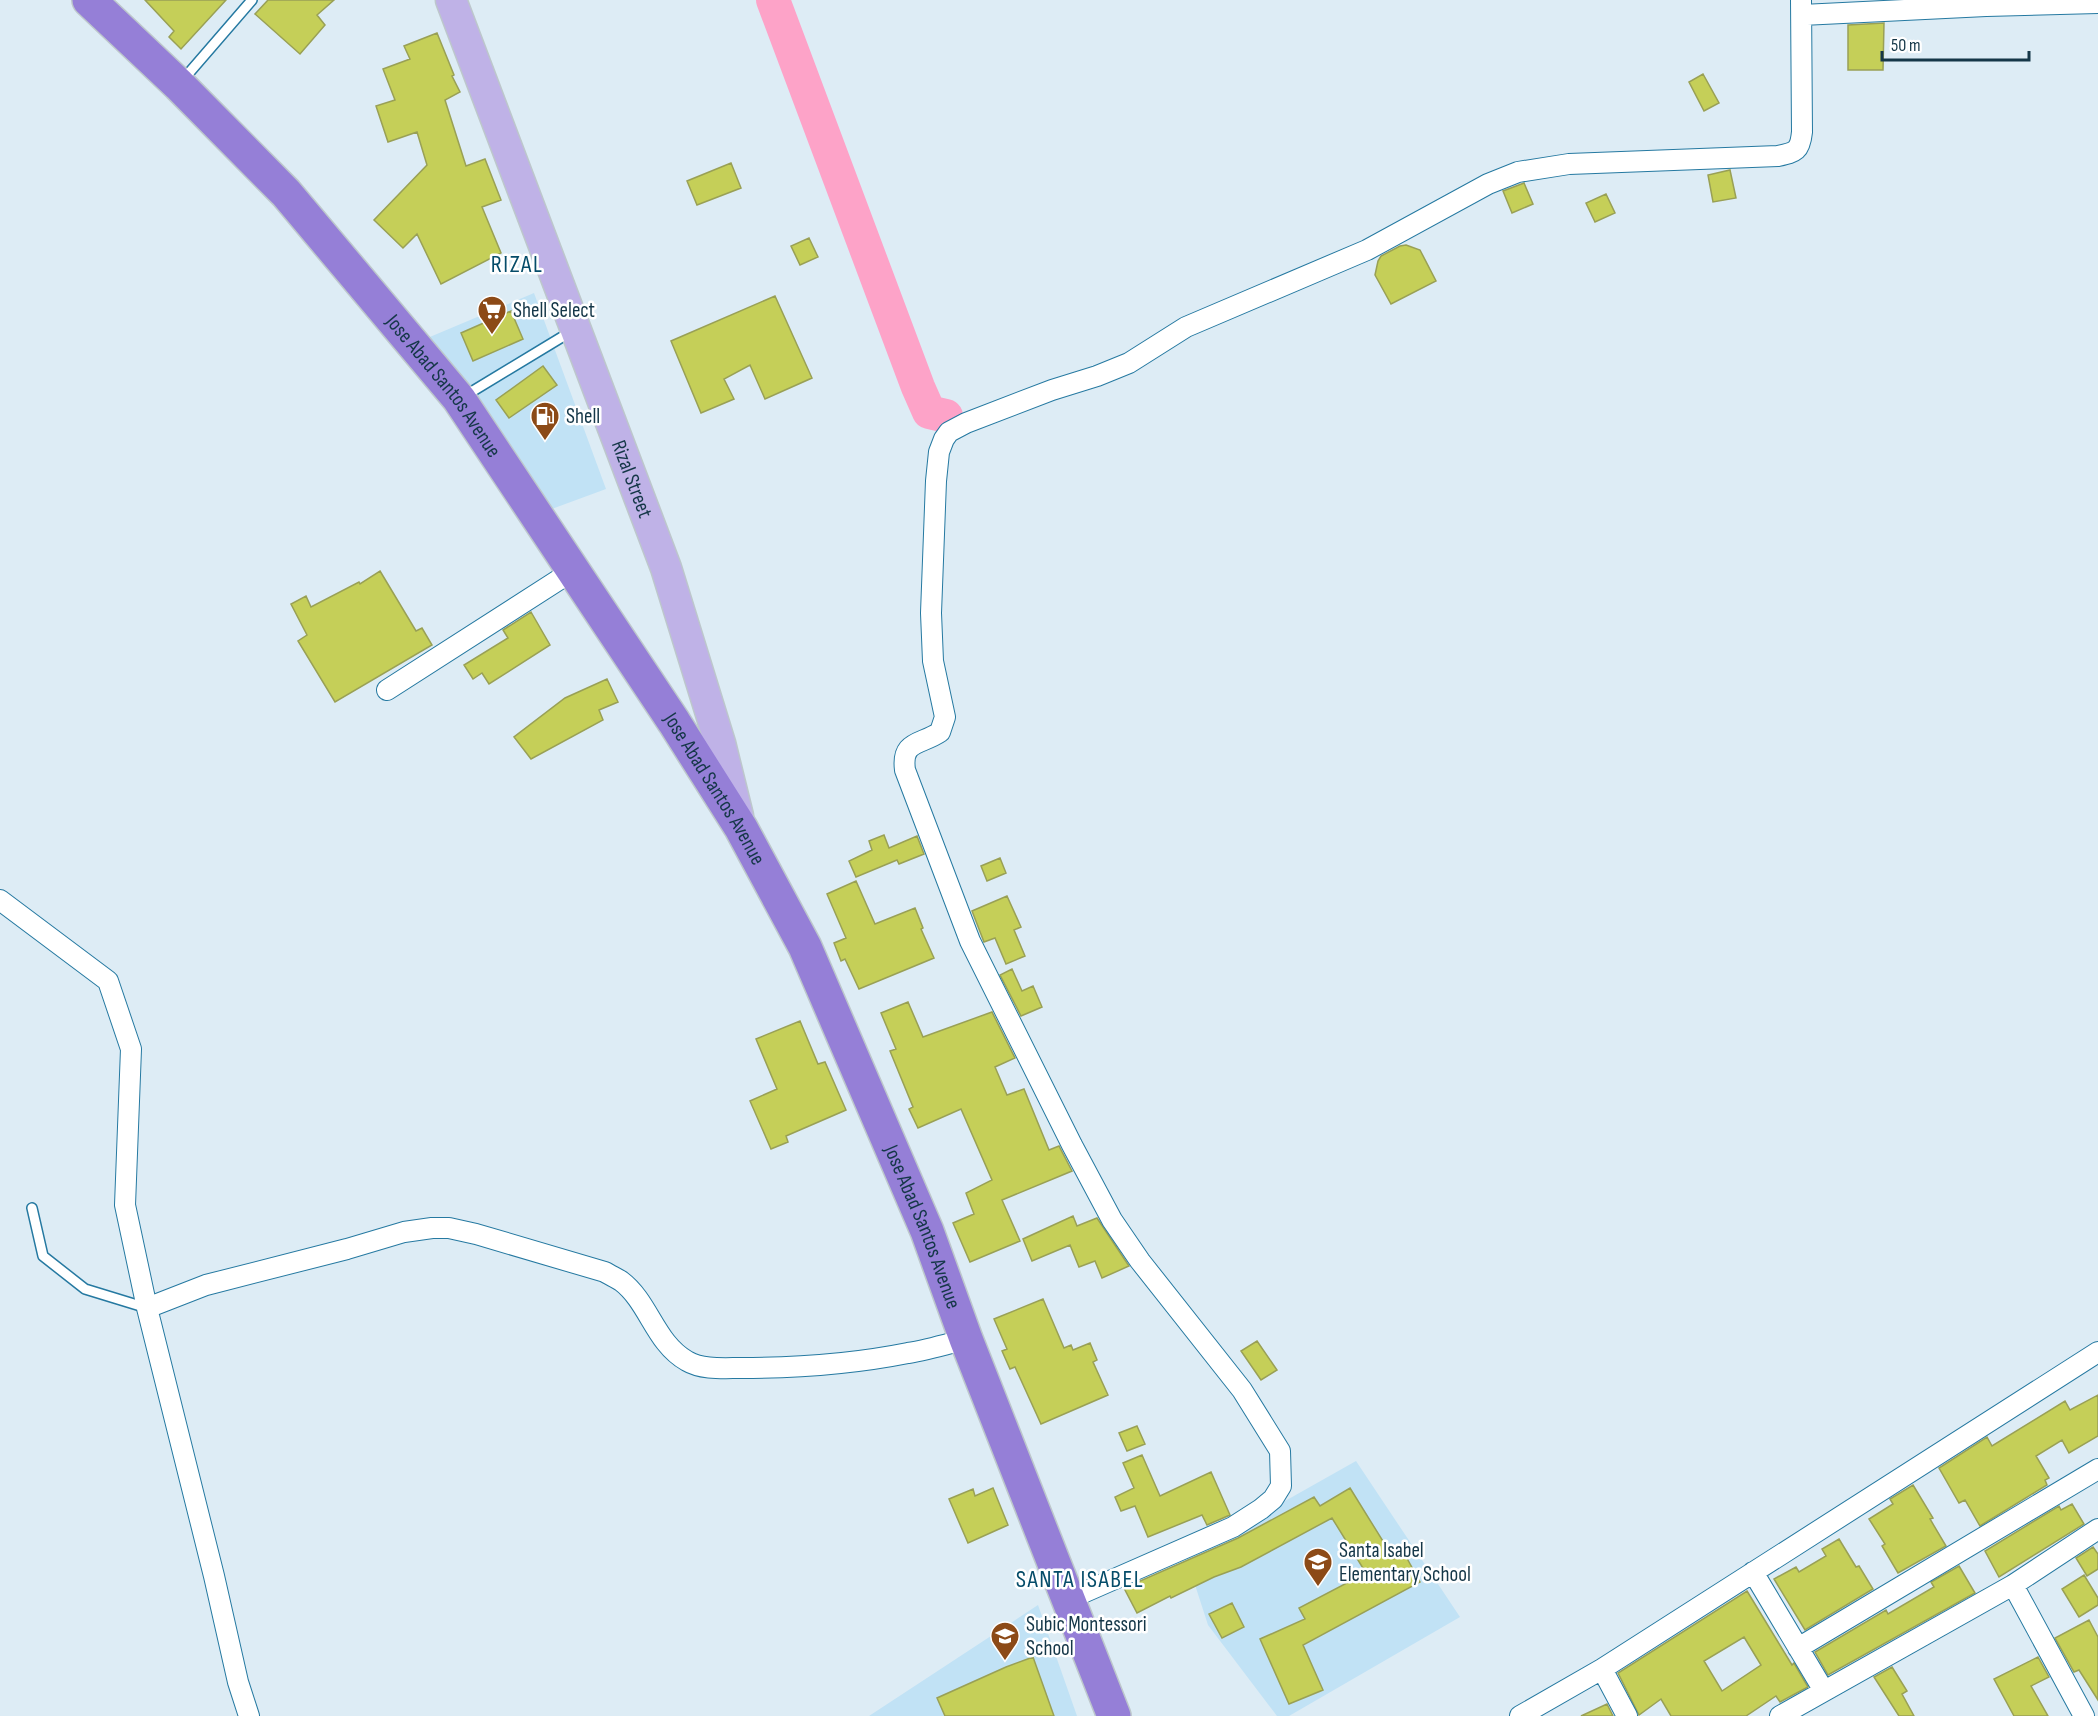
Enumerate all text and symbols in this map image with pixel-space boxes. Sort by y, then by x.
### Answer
scale bar [1882,24,2029,62]
text: 50 m [1891,35,1921,56]
district label: RIZAL [491,250,543,279]
supermarket icon: Shell Select [476,294,508,336]
place label: Shell Select [513,298,595,323]
street label: Jose Abad Santos Avenue [380,309,506,462]
fuel station icon: Shell [529,400,561,442]
place label: Shell [566,404,600,429]
street label: Rizal Street [606,437,658,521]
street label: Jose Abad Santos Avenue [658,707,770,869]
street label: Jose Abad Santos Avenue [878,1140,966,1312]
place label: Santa Isabel Elementary School [1339,1538,1471,1587]
school or university icon: Santa Isabel Elementary School [1302,1546,1334,1588]
district label: SANTA ISABEL [1016,1565,1144,1594]
place label: Subic Montessori School [1026,1612,1147,1661]
school or university icon: Subic Montessori School [989,1620,1021,1662]

